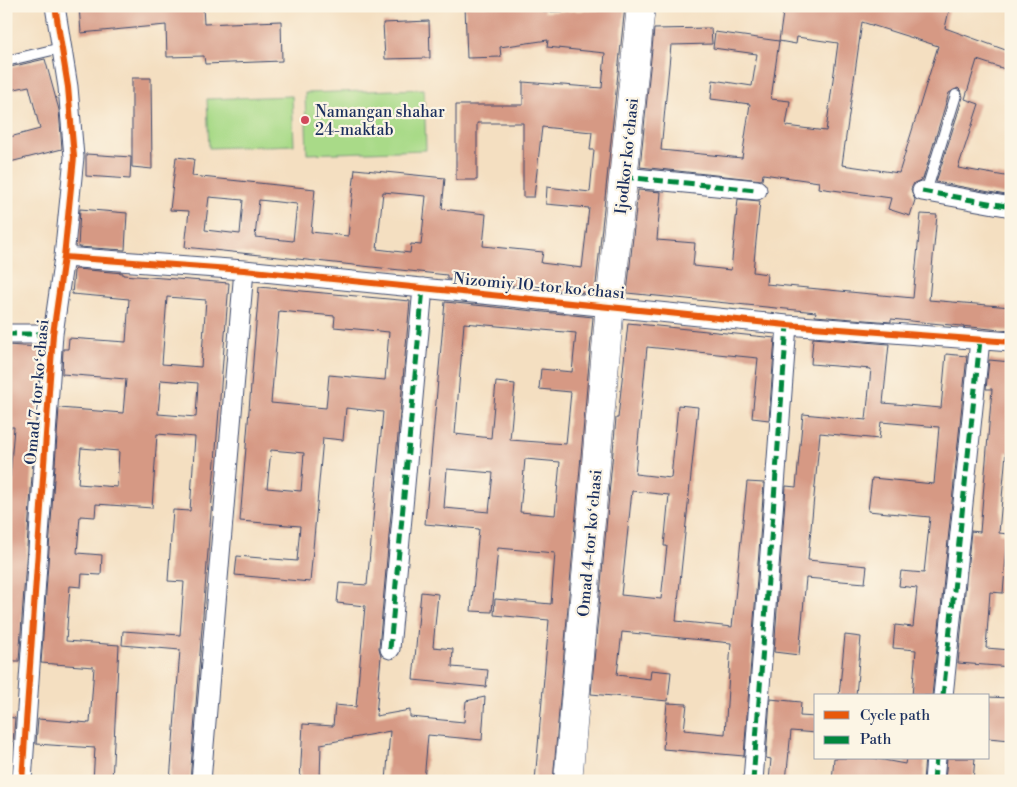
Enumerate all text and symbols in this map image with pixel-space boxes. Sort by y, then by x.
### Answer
street label: Ijodkor koʻchasi [611,97,643,215]
place label: Namangan shahar 24-maktab [315,102,445,140]
marker: Namangan shahar 24-maktab [299,114,311,126]
street label: Nizomiy 10-tor koʻchasi [452,269,626,303]
street label: Omad 7-tor koʻchasi [21,319,53,466]
street label: Omad 4-tor koʻchasi [574,469,606,618]
legend [814,694,990,760]
text: Cycle path [860,706,930,725]
text: Path [860,730,892,749]

